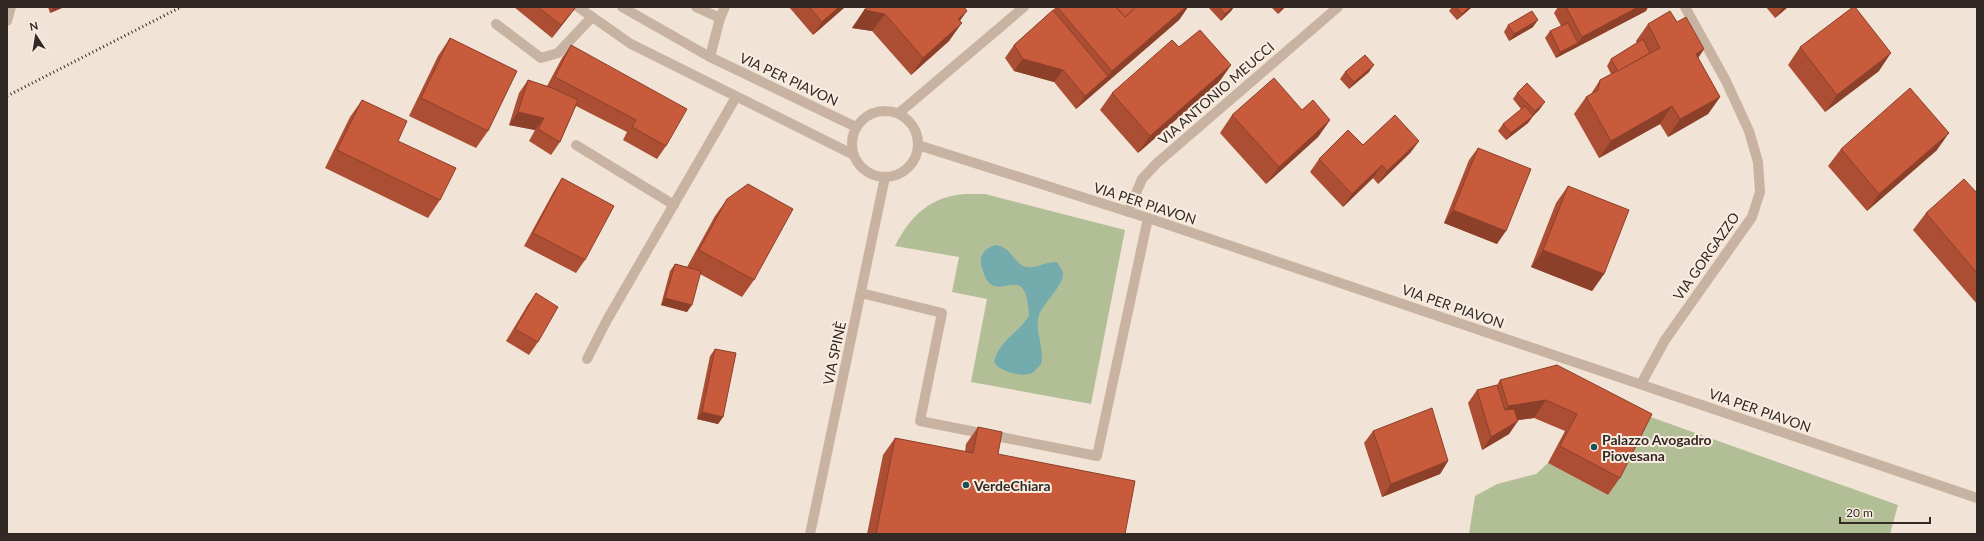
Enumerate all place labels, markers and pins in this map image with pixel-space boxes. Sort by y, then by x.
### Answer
place label: Palazzo Avogadro Piovesana [1602,431,1712,464]
marker: Palazzo Avogadro Piovesana [1589,442,1599,452]
place label: VerdeChiara [973,477,1051,494]
marker: VerdeChiara [961,480,971,490]

